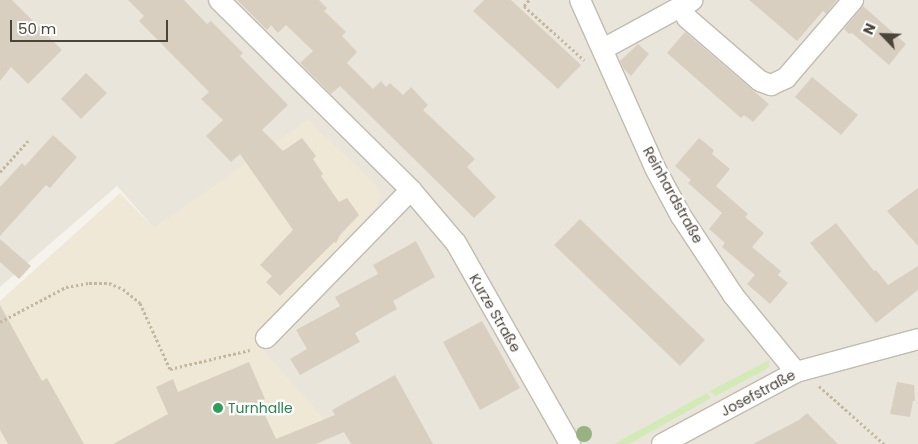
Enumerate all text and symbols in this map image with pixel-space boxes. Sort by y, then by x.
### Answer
scale bar [12,10,170,42]
north arrow [858,10,908,60]
text: 50 m [18,18,56,39]
text: N [858,20,881,38]
street label: Reinhardstraße [639,144,707,246]
street label: Kurze Straße [466,271,524,355]
street label: Josefstraße [718,366,798,420]
place label: Turnhalle [228,400,293,416]
marker: Turnhalle [212,402,224,414]

